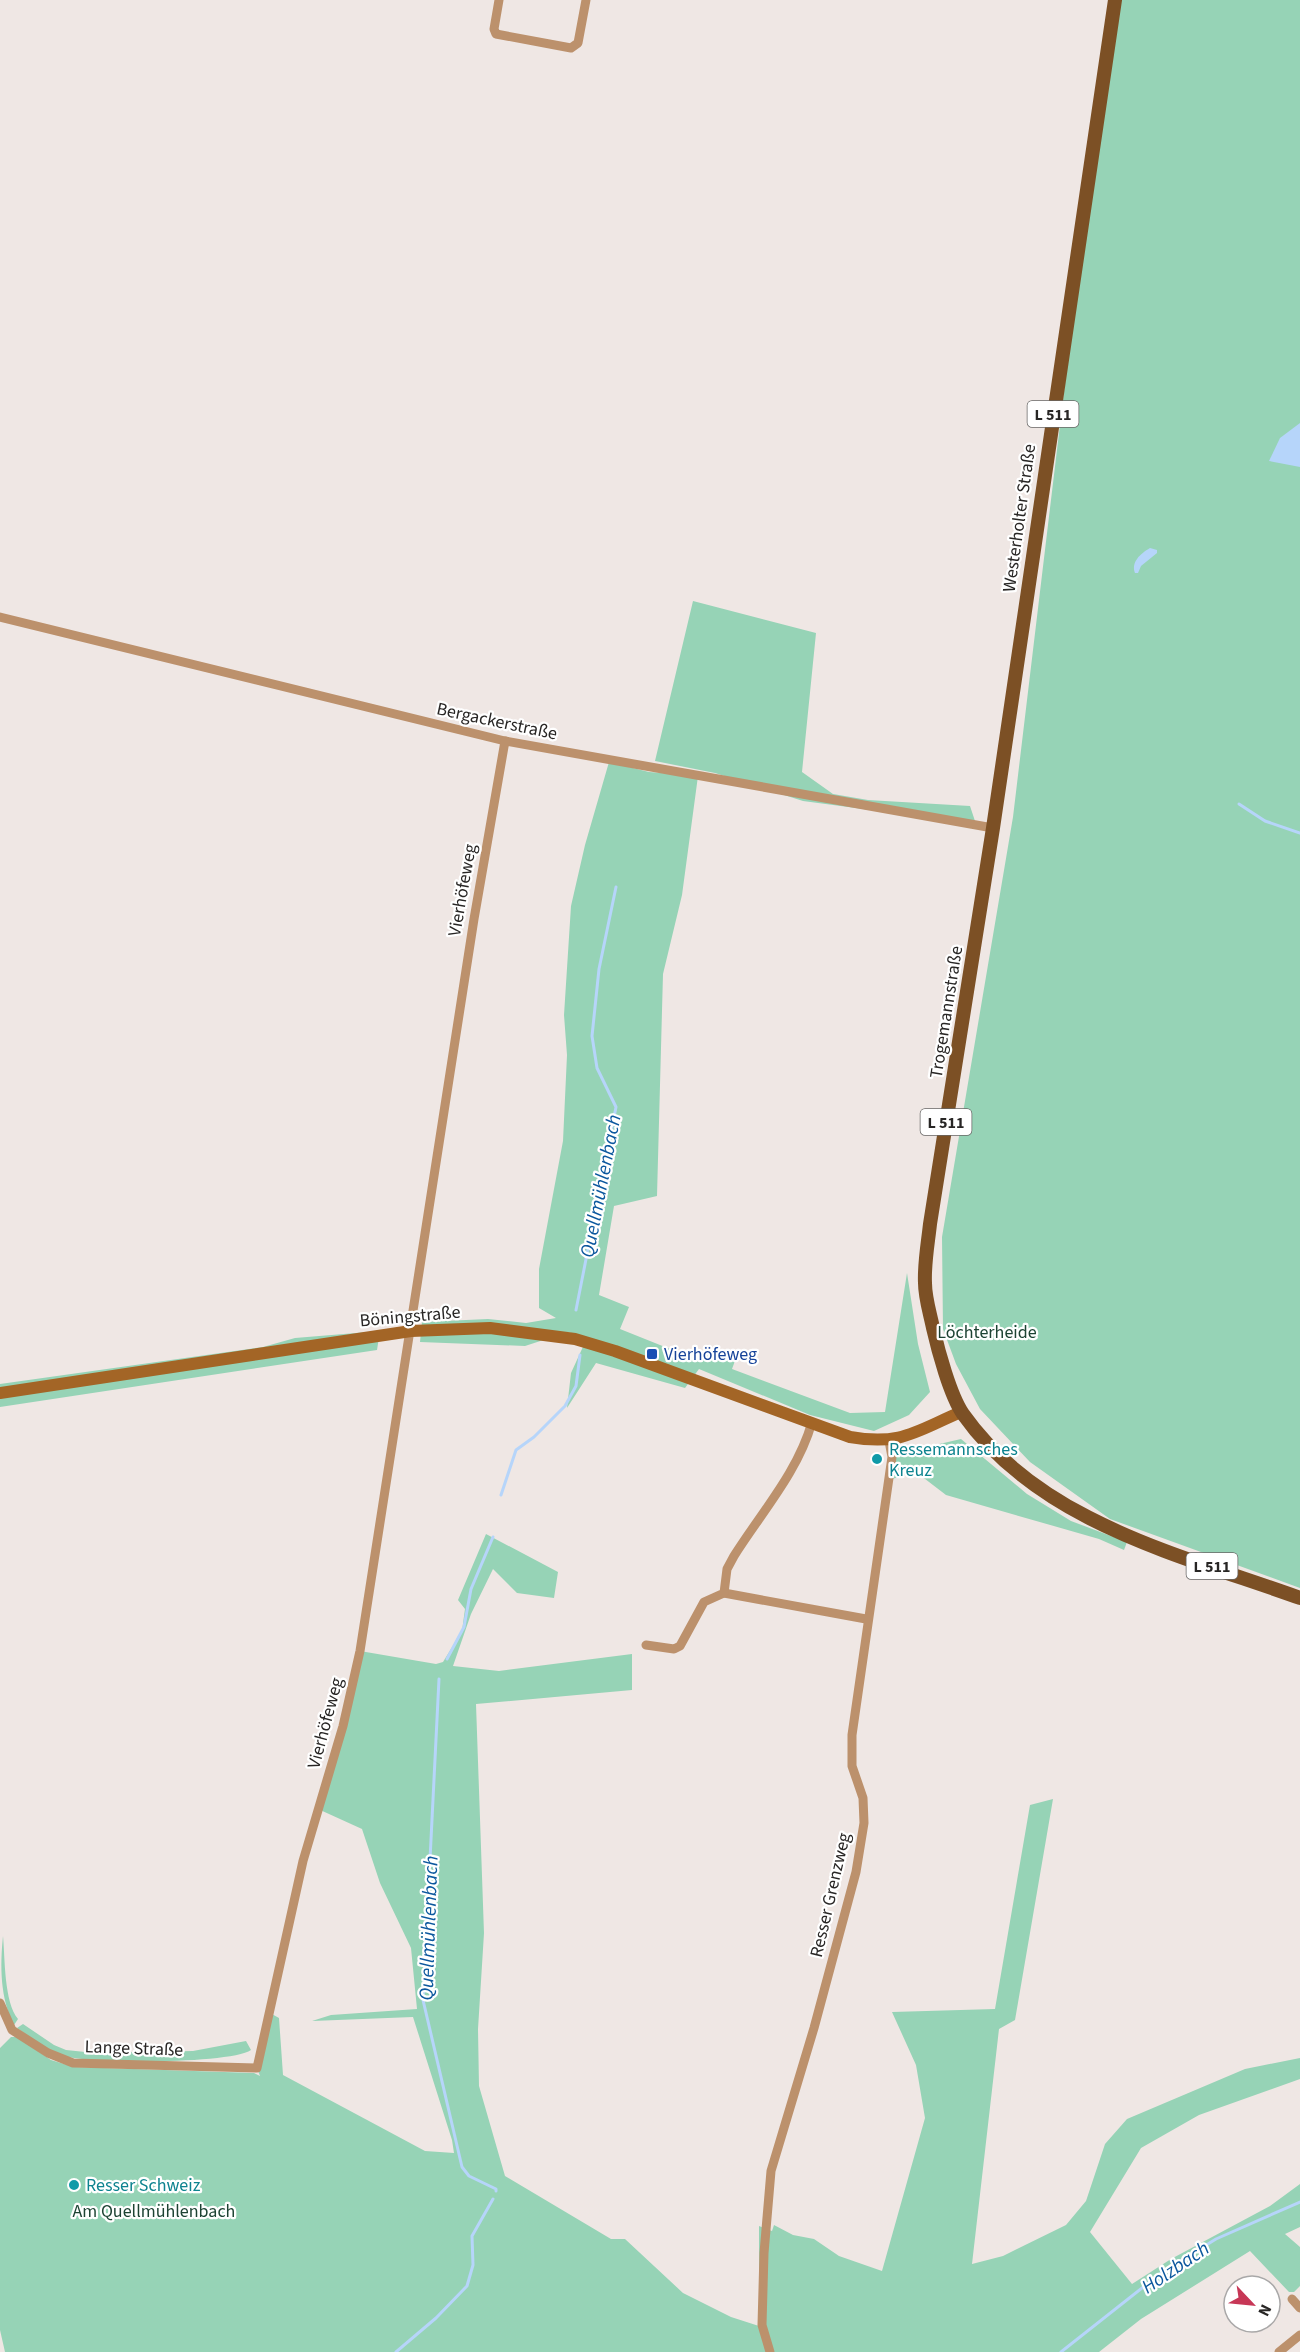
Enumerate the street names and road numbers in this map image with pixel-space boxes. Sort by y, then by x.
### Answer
road number: L 511 [1028,401,1078,427]
street label: Westerholter Straße [997,442,1042,594]
street label: Bergackerstraße [434,696,560,746]
street label: Vierhöfeweg [442,842,483,938]
street label: Trogemannstraße [924,944,969,1080]
road number: L 511 [920,1109,972,1135]
street label: Böningstraße [359,1300,461,1333]
road number: L 511 [1186,1553,1238,1579]
street label: Vierhöfeweg [301,1675,350,1771]
street label: Resser Grenzweg [804,1830,857,1960]
street label: Lange Straße [84,2034,184,2063]

